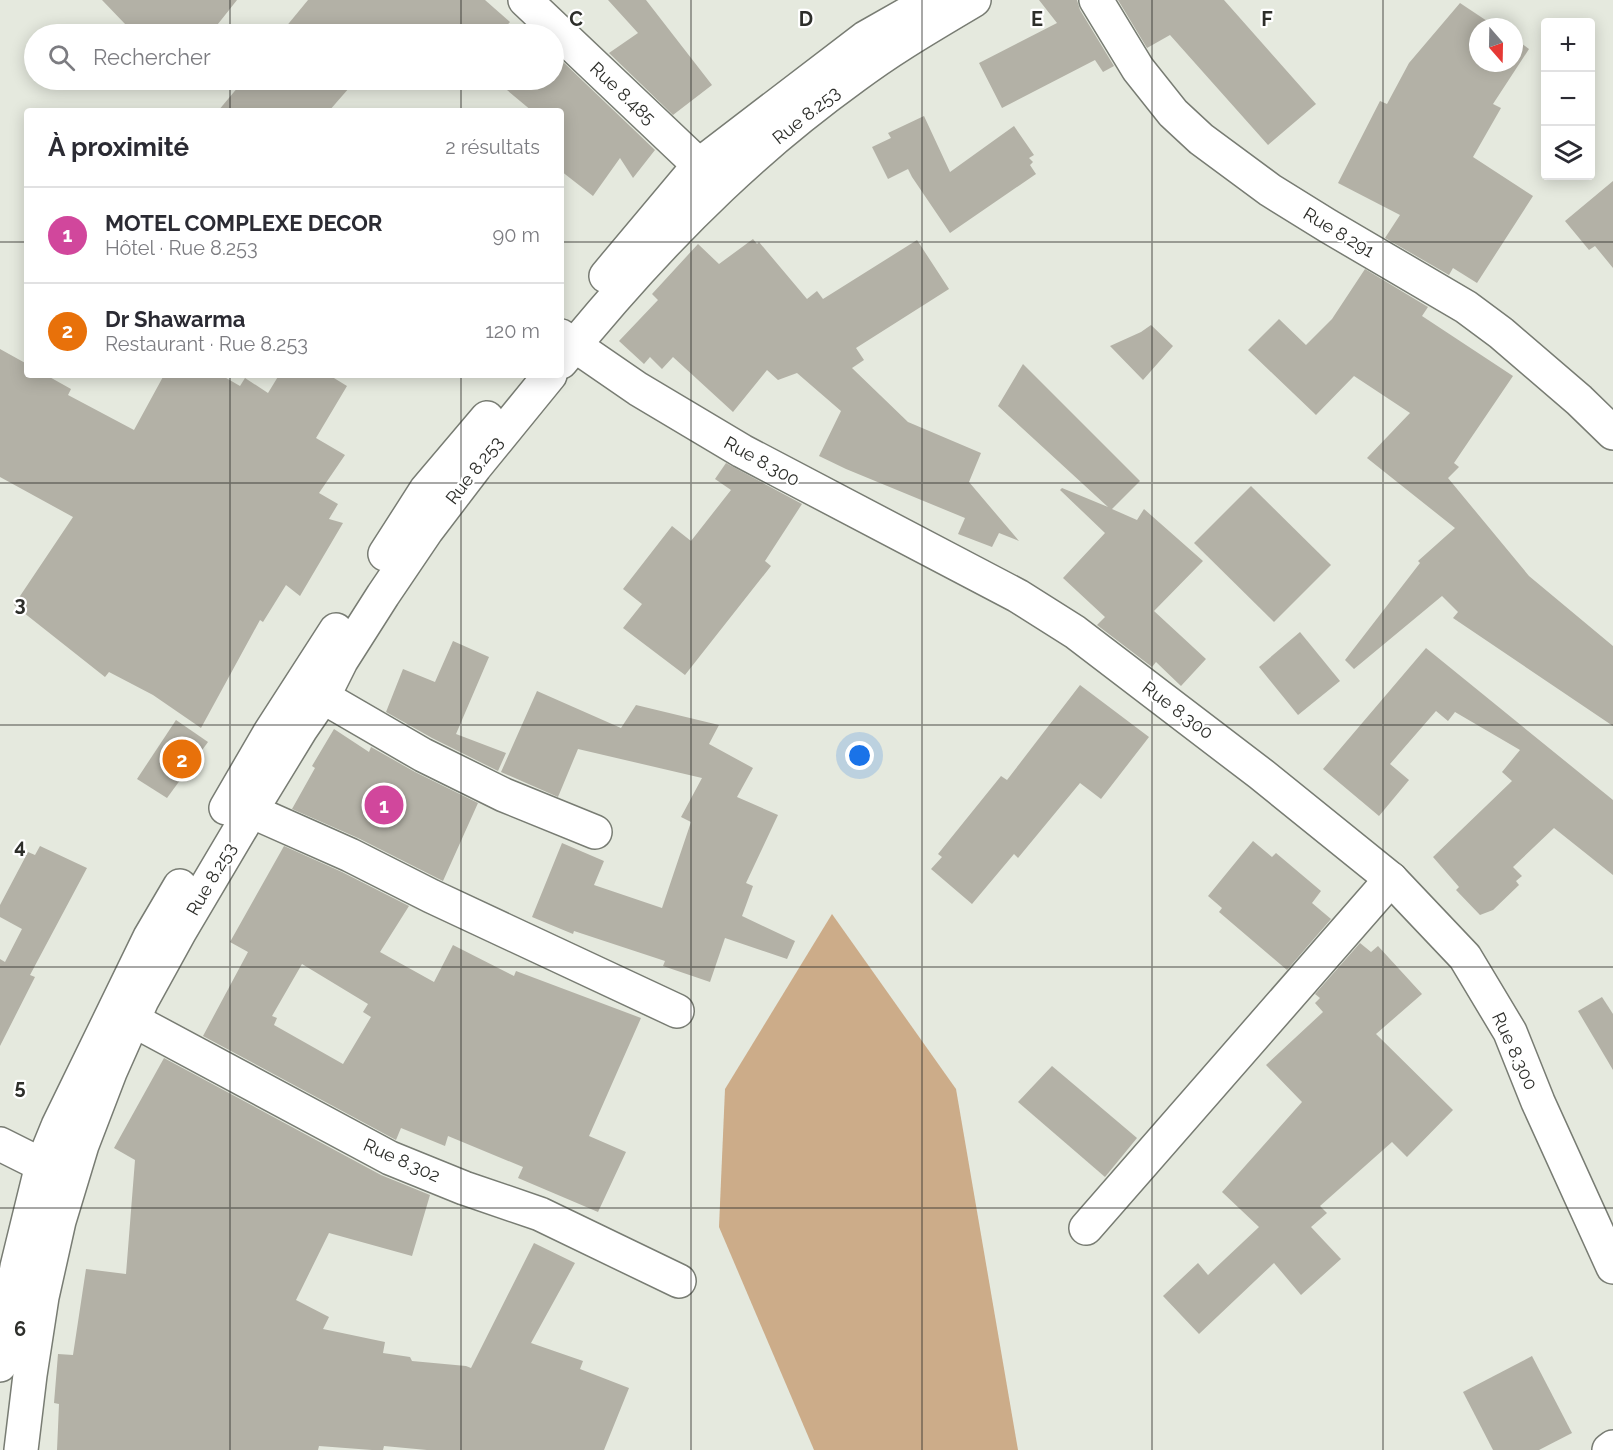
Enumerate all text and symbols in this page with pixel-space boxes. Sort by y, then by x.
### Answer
text: C [569,7,583,31]
text: D [799,7,813,31]
text: E [1031,7,1043,31]
text: F [1261,7,1273,31]
north arrow [1469,18,1523,72]
map controls [1541,18,1595,180]
button: + [1541,18,1595,72]
search box [24,24,564,90]
icon: search [45,41,78,74]
text: Rechercher [93,44,211,70]
street label: Rue 8.485 [586,57,660,129]
button: − [1541,72,1595,126]
street label: Rue 8.253 [768,82,844,148]
button: layers [1541,126,1595,180]
text: À proximité [48,132,189,162]
text: 2 résultats [445,135,540,159]
street label: Rue 8.291 [1300,203,1379,262]
text: MOTEL COMPLEXE DECOR [105,210,383,236]
text: 1 [63,223,72,247]
text: 90 m [493,223,540,247]
text: Hôtel · Rue 8.253 [105,236,258,260]
text: Dr Shawarma [105,306,245,332]
text: 2 [62,319,73,343]
text: 120 m [485,319,540,343]
text: Restaurant · Rue 8.253 [105,332,308,356]
street label: Rue 8.253 [441,432,507,508]
street label: Rue 8.300 [721,432,803,490]
text: 3 [14,592,26,616]
street label: Rue 8.300 [1138,677,1218,743]
pin: 2 [162,736,201,782]
your location [845,741,874,770]
pin: 1 [364,782,404,828]
text: 4 [14,834,26,858]
street label: Rue 8.253 [182,839,240,919]
street label: Rue 8.300 [1488,1009,1542,1093]
text: 5 [14,1075,26,1099]
street label: Rue 8.302 [360,1134,444,1186]
text: 6 [14,1317,26,1341]

